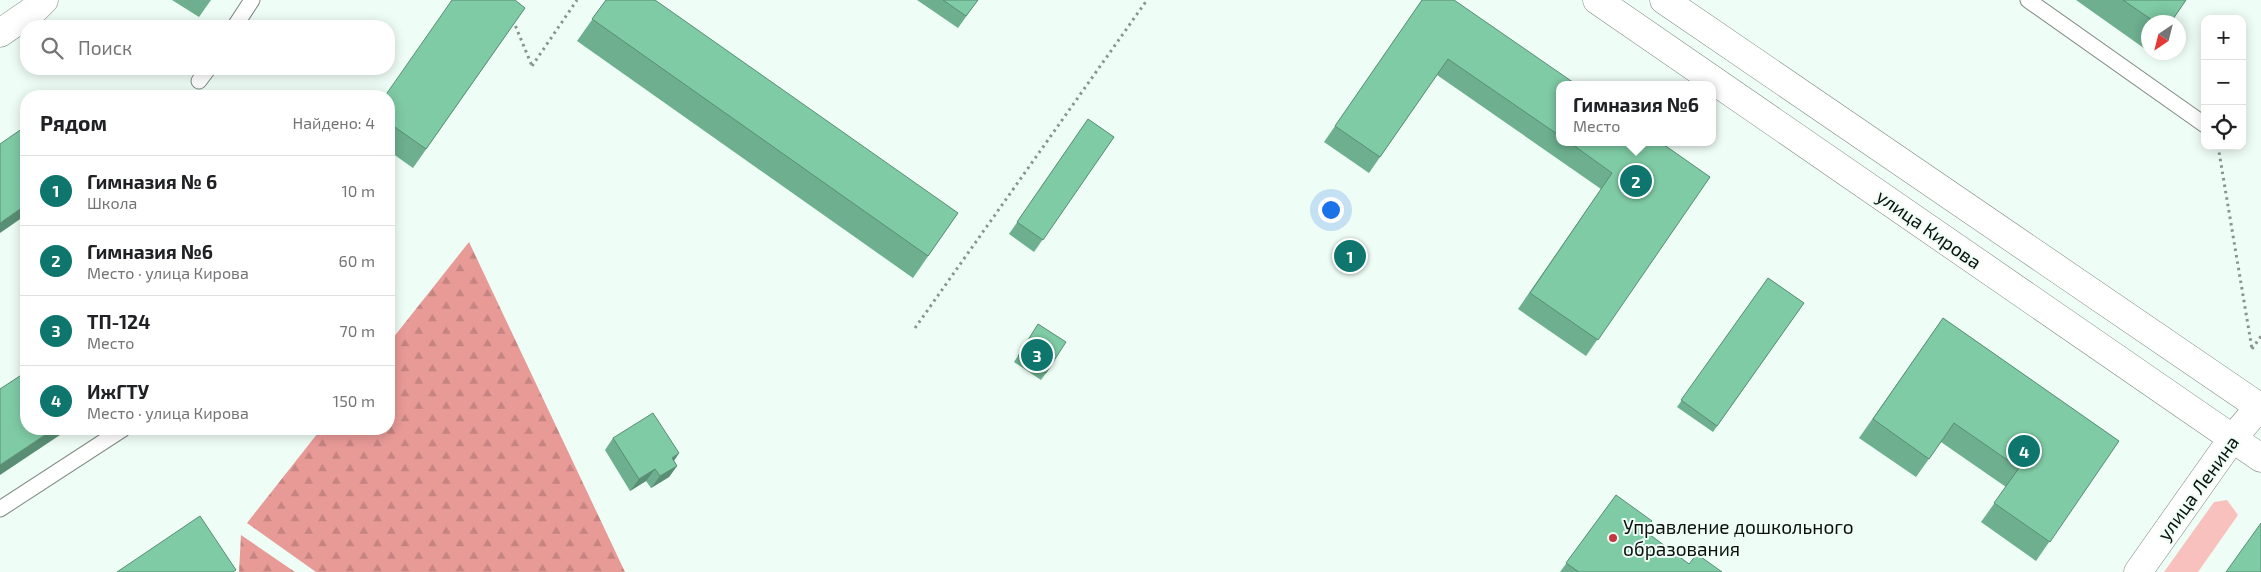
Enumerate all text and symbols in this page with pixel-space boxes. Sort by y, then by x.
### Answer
north arrow [2141,15,2186,60]
map controls [2201,15,2246,150]
button: + [2201,15,2246,60]
search box [20,20,395,75]
icon: search [38,34,66,62]
text: Поиск [78,36,132,59]
button: − [2201,60,2246,105]
popup [1556,81,1716,146]
text: Гимназия №6 [1573,93,1699,116]
button: locate [2201,105,2246,150]
text: Рядом [40,110,107,135]
text: Найдено: 4 [292,113,375,132]
text: Место [1573,116,1620,135]
pin: 2 [1620,162,1652,200]
text: Гимназия № 6 [87,170,217,193]
text: 1 [53,181,59,200]
text: 10 m [341,181,375,200]
street label: улица Кирова [1872,184,1986,274]
text: Школа [87,193,137,212]
your location [1318,197,1344,223]
pin: 1 [1334,237,1366,275]
text: Гимназия №6 [87,240,213,263]
text: 2 [51,251,61,270]
text: 60 m [339,251,375,270]
text: Место · улица Кирова [87,263,249,282]
text: ТП-124 [87,310,150,333]
text: 3 [51,321,61,340]
text: 70 m [340,321,375,340]
text: Место [87,333,134,352]
pin: 3 [1021,336,1053,374]
text: ИжГТУ [87,380,149,403]
text: 4 [51,391,61,410]
text: 150 m [333,391,375,410]
text: Место · улица Кирова [87,403,249,422]
street label: улица Ленина [2152,431,2244,545]
pin: 4 [2008,432,2040,470]
place label: Управление дошкольного образования [1623,515,1854,560]
marker: Управление дошкольного образования [1607,532,1619,544]

